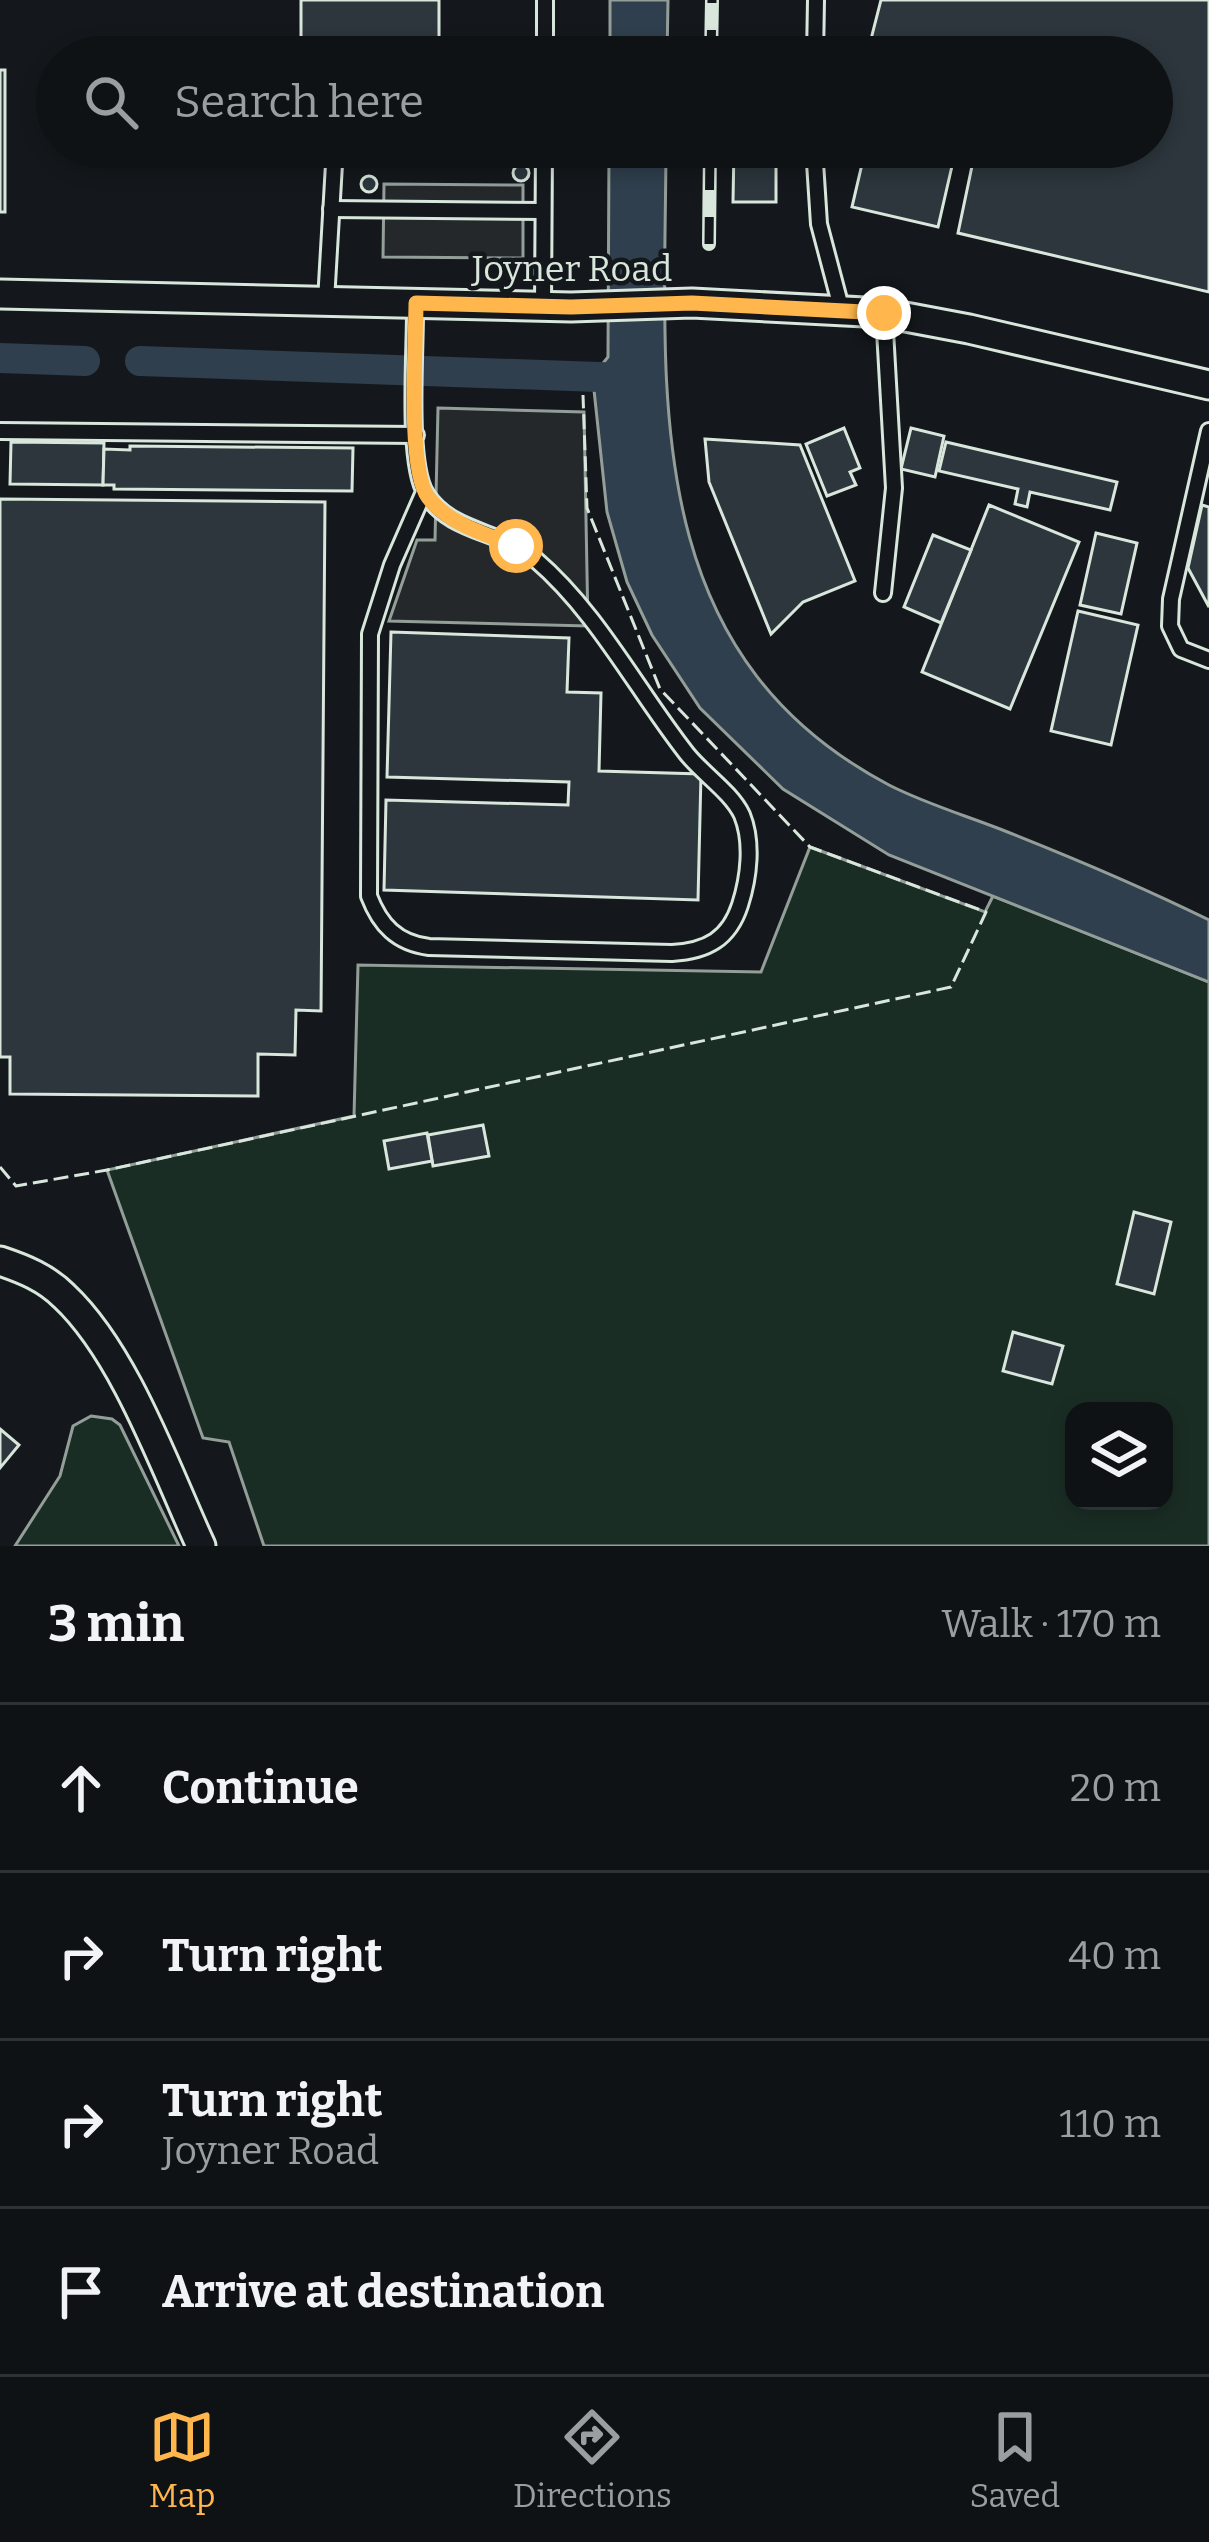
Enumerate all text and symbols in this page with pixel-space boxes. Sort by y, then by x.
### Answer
search box [36,36,1173,168]
icon: search [78,69,144,135]
text: Search here [174,75,424,129]
street label: Joyner Road [471,247,672,291]
route end [857,286,911,340]
route start [489,519,543,573]
map controls [1065,1402,1173,1510]
button: layers [1065,1402,1173,1510]
text: 3 min [48,1593,184,1655]
text: Walk · 170 m [942,1601,1161,1647]
icon: ahead [48,1755,114,1821]
text: Continue [162,1761,359,1815]
text: 20 m [1070,1765,1161,1811]
icon: right [48,1923,114,1989]
text: Turn right [162,1929,382,1983]
text: 40 m [1068,1933,1161,1979]
text: Turn right [162,2074,382,2128]
icon: right [48,2091,114,2157]
text: 110 m [1059,2101,1161,2147]
text: Joyner Road [162,2128,379,2174]
icon: arrive [48,2259,114,2325]
text: Arrive at destination [162,2265,604,2319]
tab: Map [149,2404,215,2516]
tab: Directions [513,2404,672,2516]
tab: Saved [970,2404,1060,2516]

